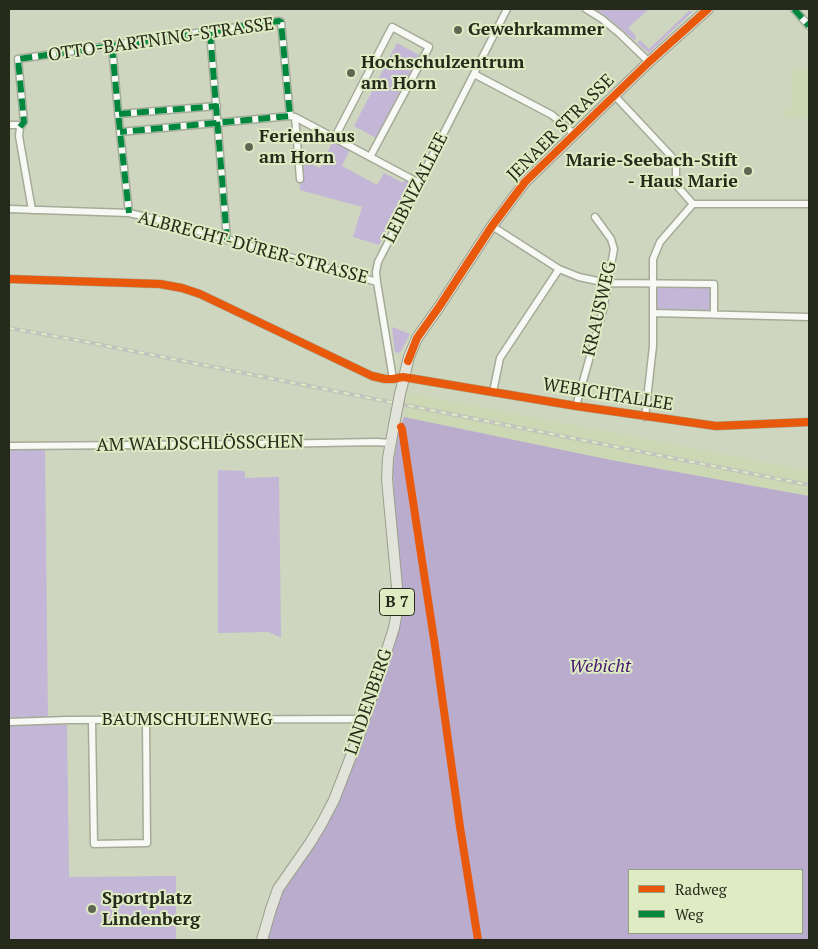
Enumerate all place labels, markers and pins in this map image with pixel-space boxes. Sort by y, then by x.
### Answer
place label: Gewehrkammer [468,19,604,41]
marker: Gewehrkammer [452,24,464,36]
place label: Hochschulzentrum am Horn [361,52,524,94]
marker: Hochschulzentrum am Horn [345,67,357,79]
place label: Ferienhaus am Horn [259,126,355,168]
marker: Ferienhaus am Horn [243,141,255,153]
place label: Marie-Seebach-Stift - Haus Marie [566,150,738,192]
marker: Marie-Seebach-Stift - Haus Marie [742,165,754,177]
place label: Sportplatz Lindenberg [102,888,200,931]
marker: Sportplatz Lindenberg [86,903,98,915]

